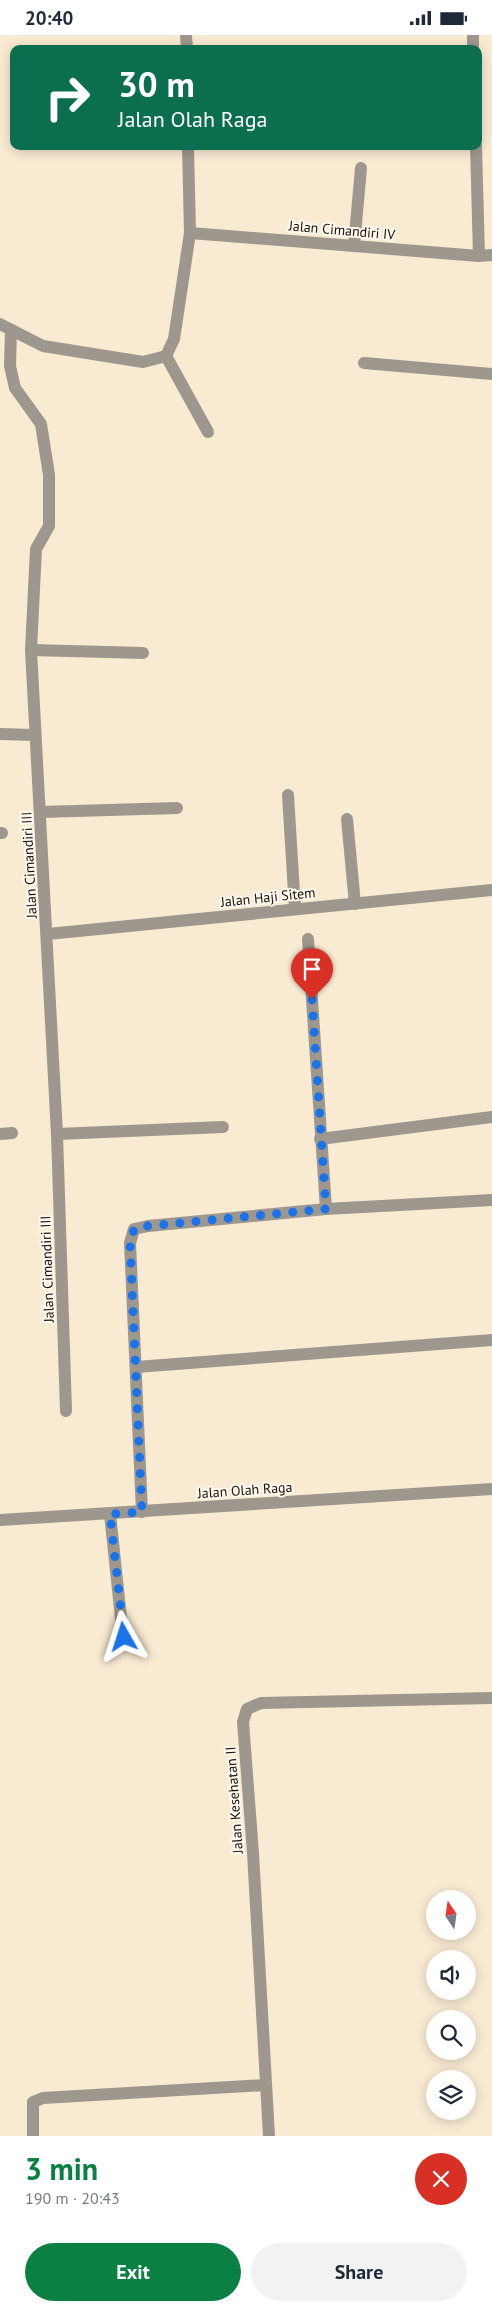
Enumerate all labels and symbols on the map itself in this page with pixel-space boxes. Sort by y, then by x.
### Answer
street label: Jalan Cimandiri IV [287,216,396,244]
street label: Jalan Cimandiri III [17,811,41,920]
street label: Jalan Haji Sitem [219,883,316,911]
pin [291,948,333,999]
street label: Jalan Cimandiri III [36,1215,58,1324]
street label: Jalan Olah Raga [196,1478,293,1502]
position arrow [97,1610,149,1662]
street label: Jalan Kesehatan II [221,1746,247,1855]
north arrow [426,1890,476,1940]

